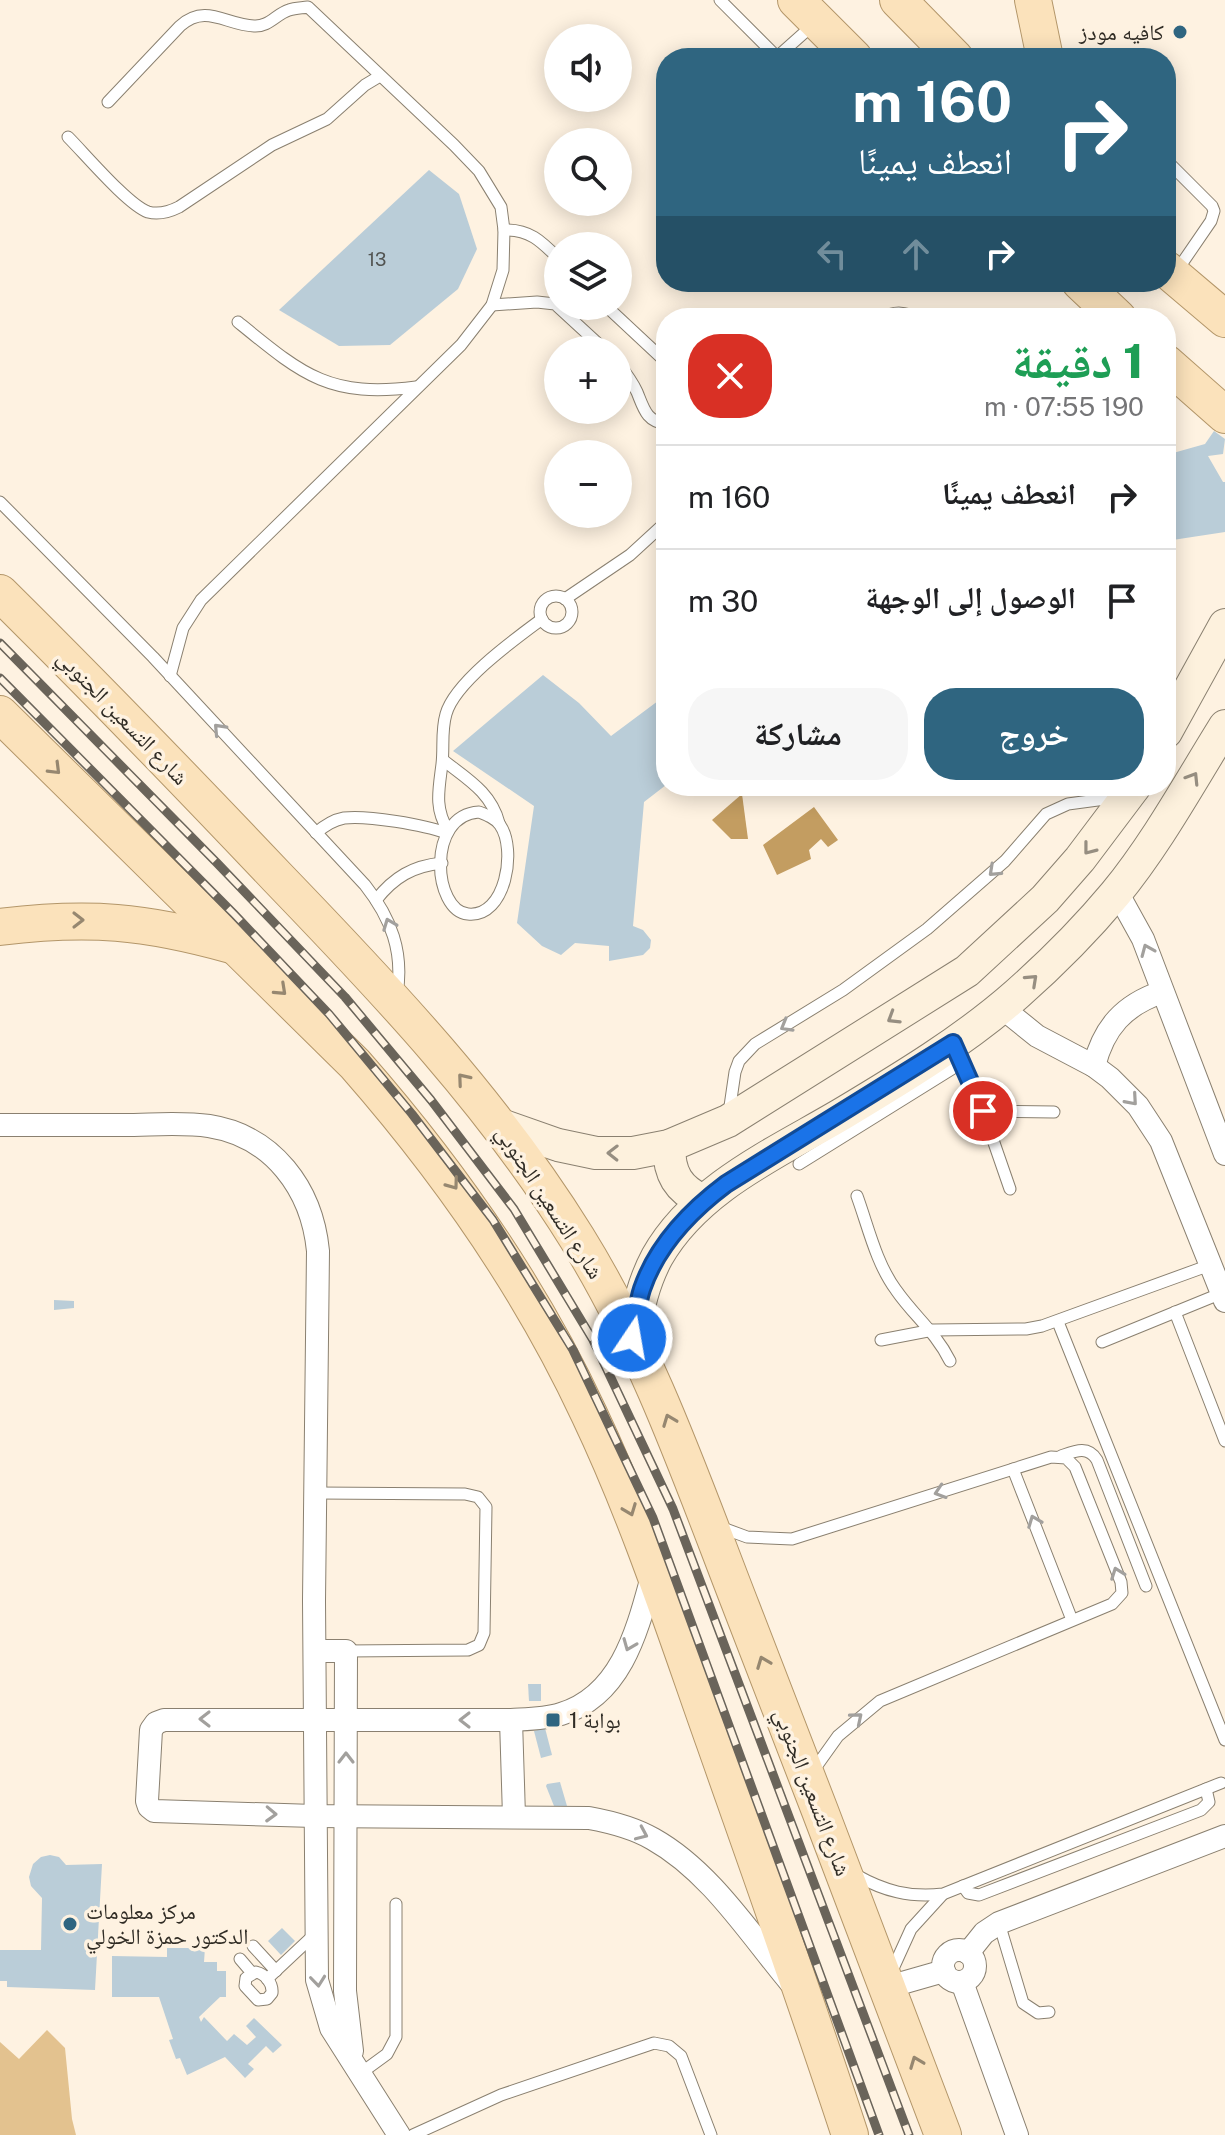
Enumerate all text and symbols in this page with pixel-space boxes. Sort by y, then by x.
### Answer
place label: كافيه مودز [1078,19,1164,45]
marker: كافيه مودز [1171,23,1189,41]
map controls [544,24,632,528]
button: sound [544,24,632,112]
text: 160 m [852,69,1012,135]
icon: right [1040,80,1144,184]
button: search [544,128,632,216]
text: انعطف يمينًا [858,140,1012,182]
button: layers [544,232,632,320]
icon: left [810,232,854,276]
icon: ahead [894,232,938,276]
icon: right [978,232,1022,276]
house number: 13 [368,249,386,270]
text: 1 دقيقة [1012,332,1144,389]
button: close [688,334,772,418]
button: + [544,336,632,424]
text: 190 m · 07:55 [984,391,1144,422]
button: − [544,440,632,528]
text: انعطف يمينًا [942,475,1076,511]
icon: right [1100,475,1144,519]
text: 160 m [688,479,770,515]
text: الوصول إلى الوجهة [865,579,1076,615]
icon: arrive [1100,579,1144,623]
text: 30 m [688,583,758,619]
street label: شارع التسعين الجنوبي [49,644,194,793]
button: مشاركة [688,688,908,780]
button: خروج [924,688,1144,780]
one-way arrow [214,724,229,738]
one-way arrow [46,760,60,774]
one-way arrow [1183,772,1199,787]
one-way arrow [1084,840,1098,855]
one-way arrow [989,861,1003,876]
one-way arrow [72,911,85,929]
one-way arrow [382,918,399,932]
one-way arrow [1141,944,1157,958]
one-way arrow [1022,976,1037,990]
one-way arrow [272,981,286,996]
one-way arrow [887,1008,902,1023]
one-way arrow [780,1016,795,1032]
one-way arrow [458,1074,473,1088]
pin [949,1077,1017,1145]
icon: arrive [961,1089,1005,1133]
one-way arrow [1122,1090,1137,1105]
street label: شارع التسعين الجنوبي [487,1121,609,1286]
one-way arrow [606,1144,619,1162]
one-way arrow [443,1176,458,1190]
position arrow [590,1296,674,1380]
one-way arrow [662,1414,678,1428]
one-way arrow [933,1483,947,1499]
one-way arrow [620,1502,637,1516]
one-way arrow [1027,1515,1044,1529]
one-way arrow [1111,1567,1127,1581]
one-way arrow [622,1637,639,1651]
one-way arrow [756,1656,773,1670]
street label: شارع التسعين الجنوبي [765,1705,857,1881]
place label: بوابة 1 [569,1707,621,1733]
one-way arrow [198,1711,211,1728]
one-way arrow [458,1711,471,1728]
marker: بوابة 1 [544,1711,562,1729]
one-way arrow [848,1714,863,1728]
one-way arrow [337,1751,355,1764]
one-way arrow [265,1806,278,1823]
one-way arrow [634,1825,648,1841]
place label: مركز معلومات الدكتور حمزة الخولي [86,1898,248,1954]
marker: مركز معلومات الدكتور حمزة الخولي [61,1915,79,1933]
one-way arrow [310,1975,327,1988]
one-way arrow [909,2056,926,2070]

